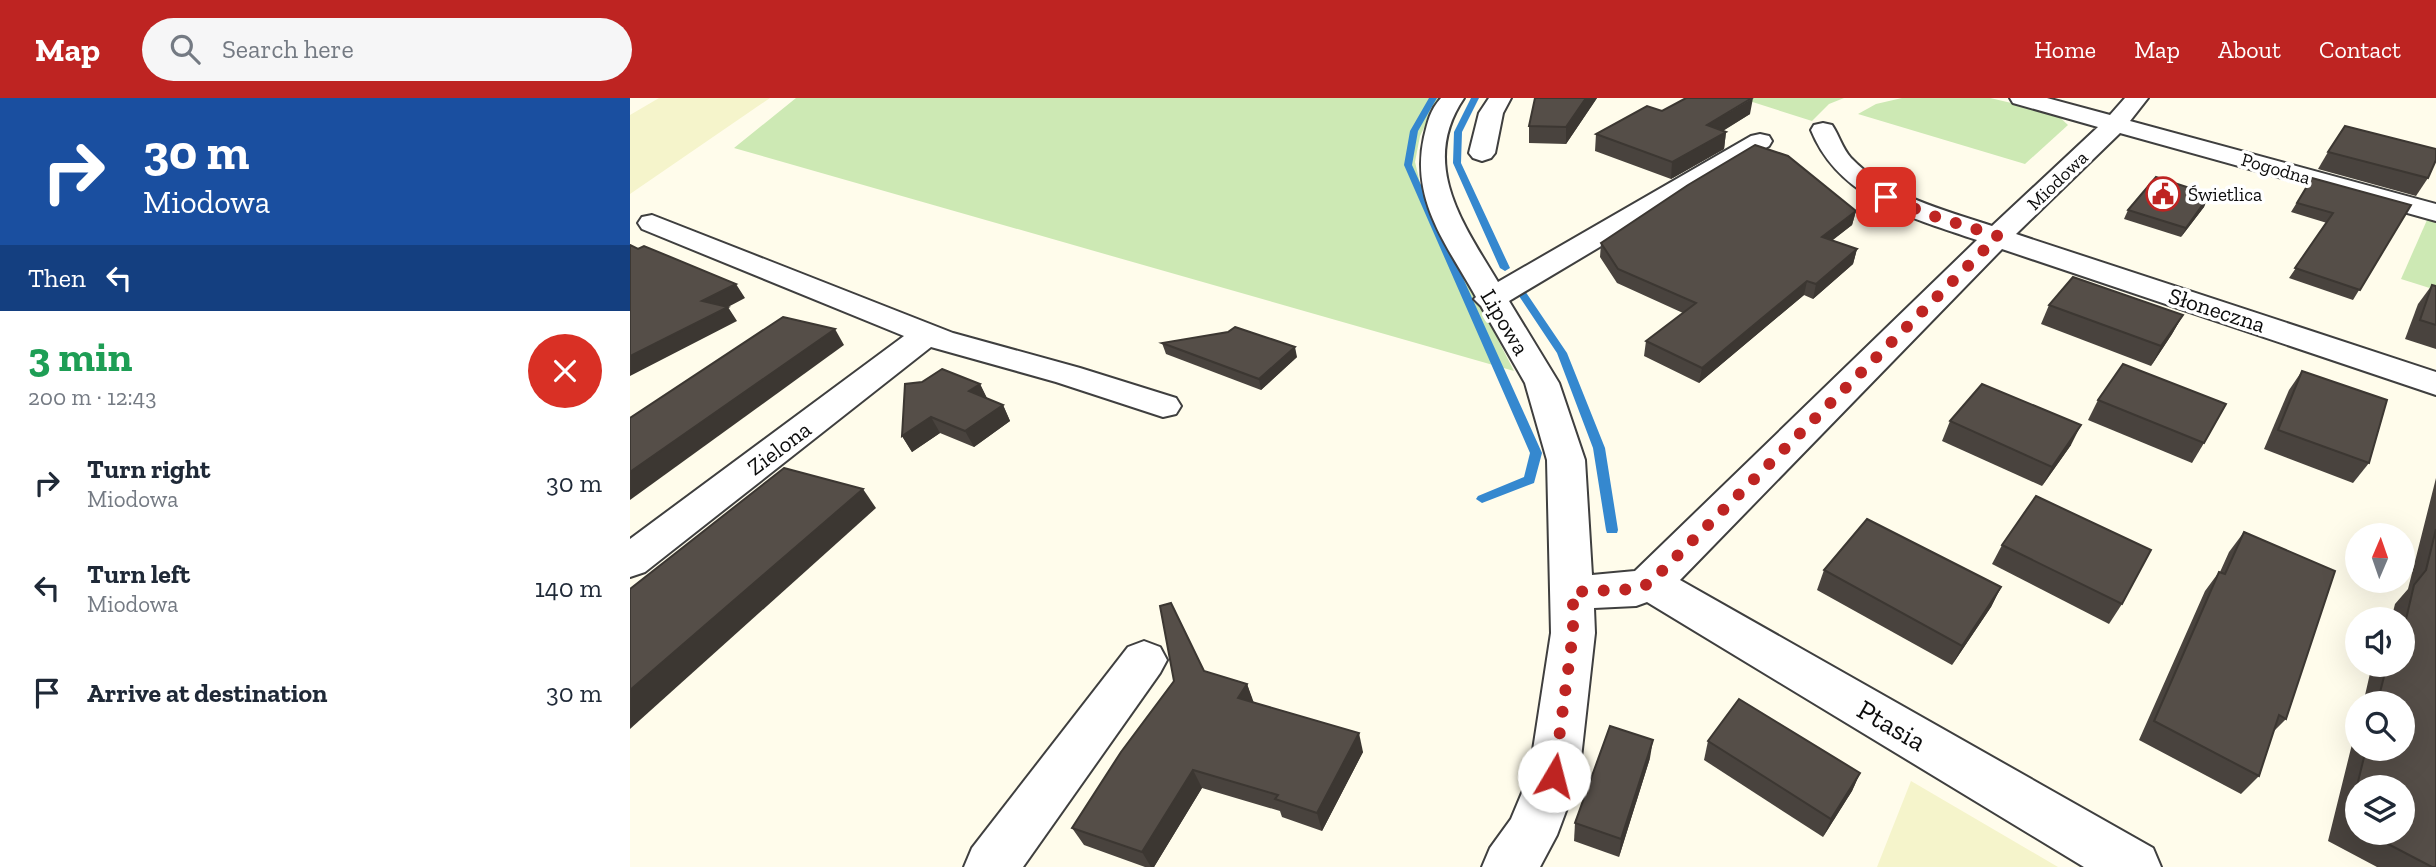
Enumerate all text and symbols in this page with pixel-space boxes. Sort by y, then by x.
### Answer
search box [142,18,632,81]
text: Map [35,30,100,69]
icon: search [166,30,204,68]
text: Search here [222,33,354,65]
text: Home [2034,35,2096,64]
text: Map [2134,35,2180,64]
text: About [2218,35,2281,64]
text: Contact [2319,35,2401,64]
text: 30 m [143,123,249,182]
icon: right [28,126,119,217]
street label: Miodowa [2022,146,2093,215]
street label: Pogodna [2239,148,2313,189]
pin [1856,167,1916,227]
public building icon: Świetlica [2144,175,2182,213]
icon: arrive [1867,178,1905,216]
text: Miodowa [143,183,270,221]
place label: Świetlica [2188,183,2262,206]
icon: left [100,259,138,297]
text: Then [28,262,86,294]
street label: Słoneczna [2165,281,2269,339]
street label: Lipowa [1474,284,1536,360]
text: 3 min [28,331,133,382]
button: close [528,334,602,408]
text: 200 m · 12:43 [28,383,156,411]
street label: Zielona [742,415,816,481]
text: Turn right [87,453,210,485]
icon: right [28,464,66,502]
text: 30 m [546,467,602,499]
text: Miodowa [87,485,178,513]
north arrow [2345,523,2415,593]
map controls [2345,523,2415,845]
text: Turn left [87,558,190,590]
icon: left [28,569,66,607]
text: 140 m [535,572,602,604]
text: Miodowa [87,590,178,618]
button: sound [2345,607,2415,677]
icon: arrive [28,674,66,712]
text: Arrive at destination [87,677,327,709]
text: 30 m [546,677,602,709]
button: search [2345,691,2415,761]
street label: Ptasia [1852,693,1932,758]
position arrow [1517,739,1591,813]
button: layers [2345,775,2415,845]

